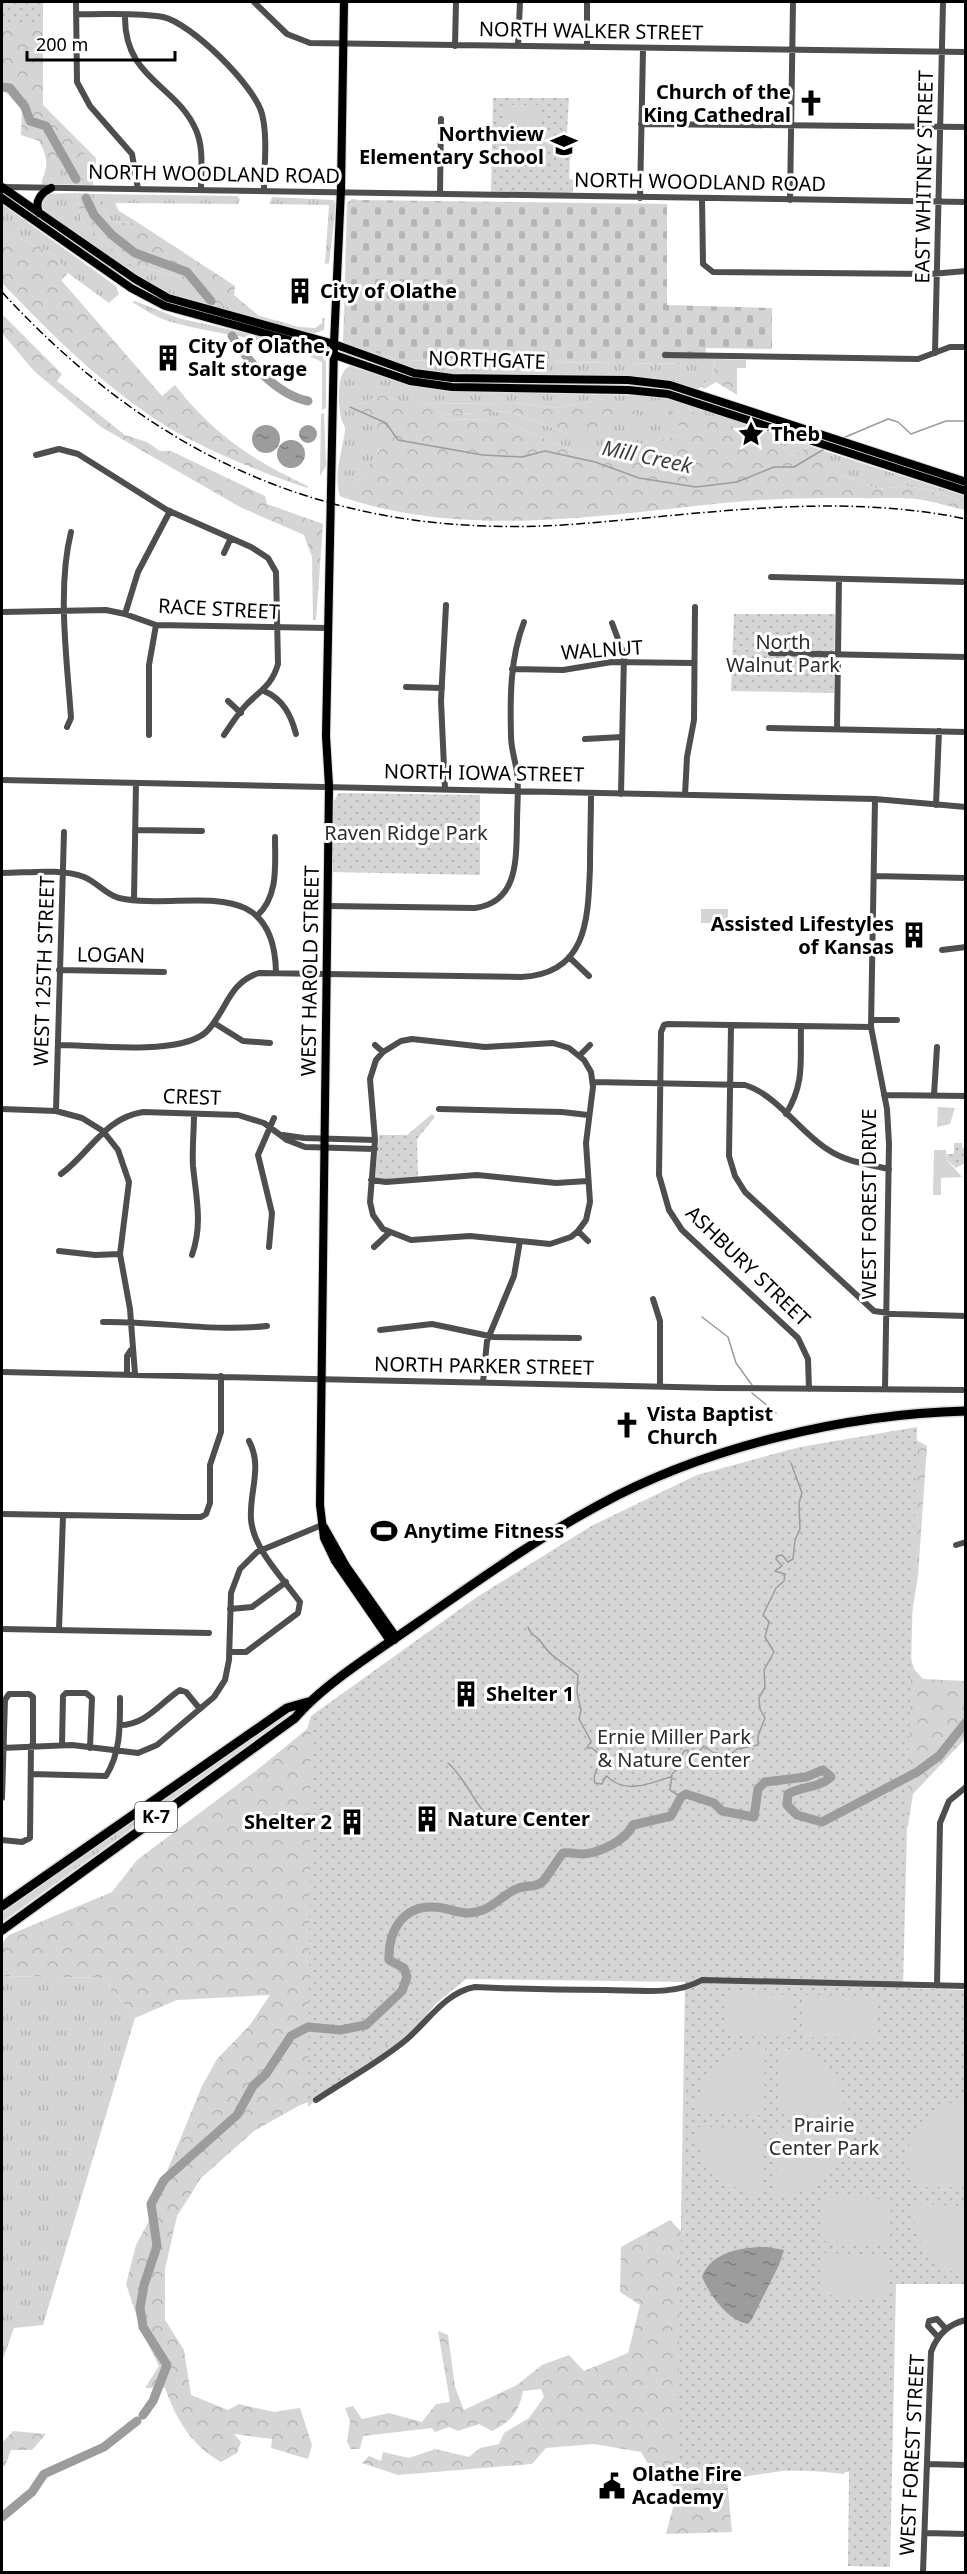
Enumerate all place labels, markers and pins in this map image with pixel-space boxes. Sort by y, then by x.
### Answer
place label: Church of the King Cathedral [643,78,791,128]
church icon: Church of the King Cathedral [796,88,826,118]
place label: Northview Elementary School [359,120,544,170]
school or university icon: Northview Elementary School [549,130,579,160]
building icon: City of Olathe [285,276,315,306]
place label: City of Olathe [320,277,457,304]
place label: City of Olathe, Salt storage [188,332,331,382]
building icon: City of Olathe, Salt storage [153,343,183,373]
place icon: Theb [736,419,766,449]
place label: Theb [771,420,820,447]
place label: Assisted Lifestyles of Kansas [711,910,894,960]
building icon: Assisted Lifestyles of Kansas [899,920,929,950]
place label: Vista Baptist Church [647,1400,773,1450]
church icon: Vista Baptist Church [612,1410,642,1440]
sports icon: Anytime Fitness [369,1516,399,1546]
place label: Anytime Fitness [404,1517,564,1544]
building icon: Shelter 1 [451,1679,481,1709]
place label: Shelter 1 [486,1680,574,1707]
building icon: Nature Center [412,1804,442,1834]
place label: Nature Center [447,1805,590,1832]
building icon: Shelter 2 [337,1807,367,1837]
place label: Shelter 2 [244,1808,332,1835]
place label: Olathe Fire Academy [632,2460,742,2510]
public building icon: Olathe Fire Academy [597,2471,627,2501]

